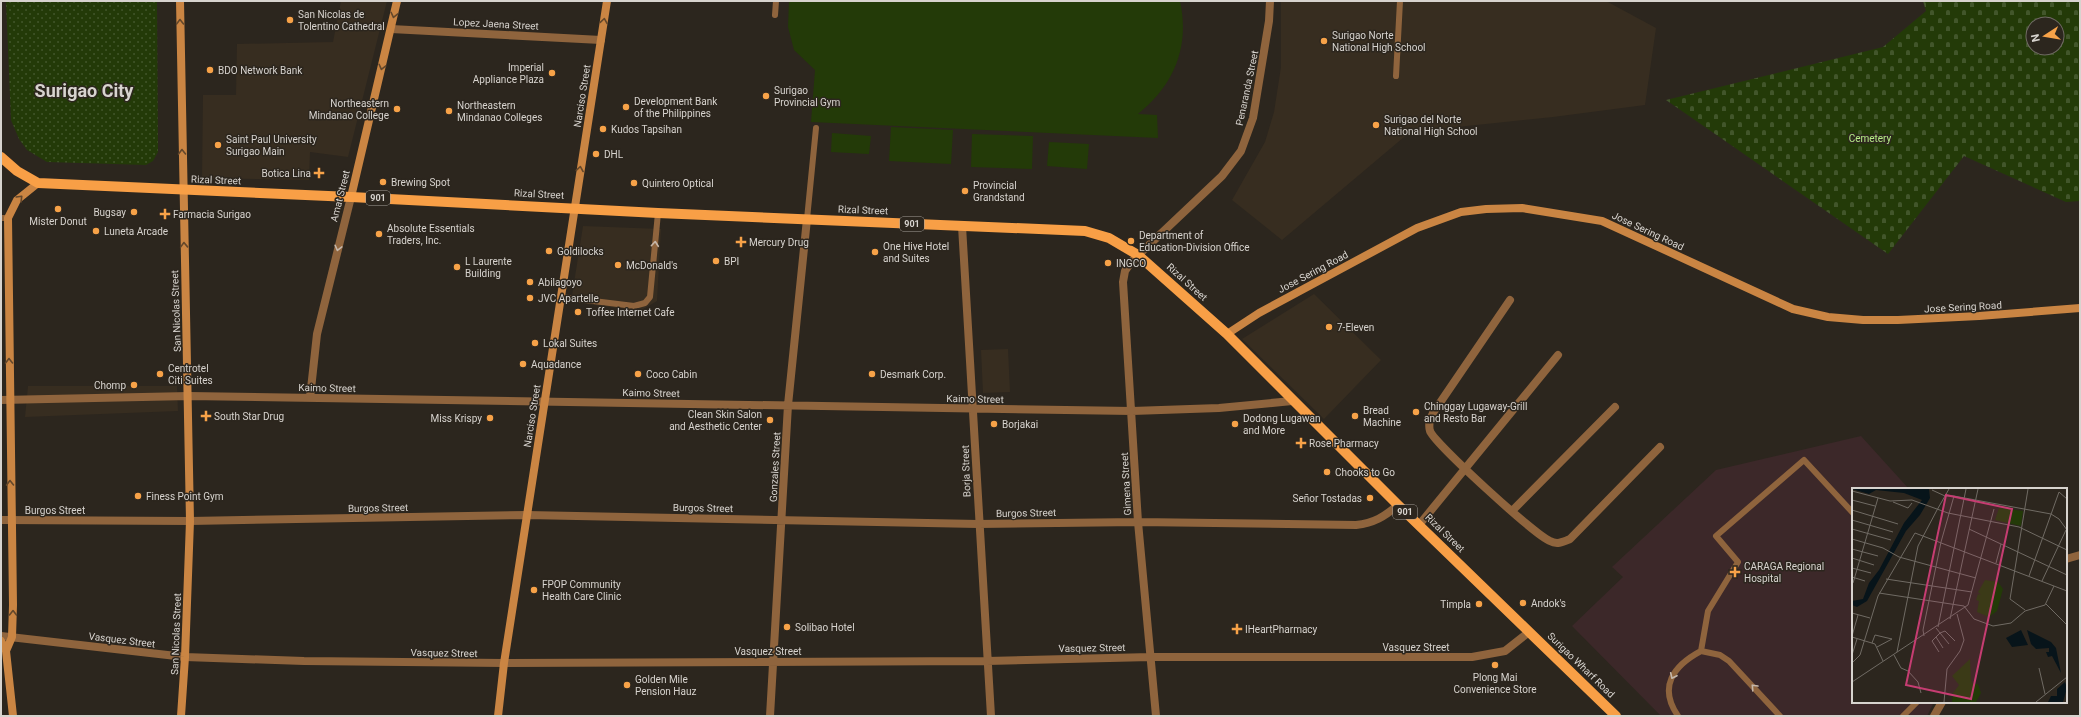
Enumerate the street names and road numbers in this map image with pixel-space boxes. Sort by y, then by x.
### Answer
street label: Lopez Jaena Street [453,16,539,32]
street label: Penaranda Street [1234,49,1260,127]
street label: Narciso Street [572,64,592,128]
street label: Amat Street [328,169,352,223]
street label: Rizal Street [191,174,241,186]
street label: Rizal Street [514,187,564,201]
road number: 901 [366,191,390,205]
street label: Rizal Street [838,204,888,216]
street label: Jose Sering Road [1610,210,1686,252]
road number: 901 [900,217,924,231]
street label: Jose Sering Road [1276,249,1350,295]
street label: Rizal Street [1165,261,1209,303]
street label: San Nicolas Street [169,270,183,352]
street label: Jose Sering Road [1924,299,2002,315]
street label: Kaimo Street [298,382,356,394]
street label: Narciso Street [522,384,542,448]
street label: Kaimo Street [622,387,680,399]
street label: Kaimo Street [946,393,1004,405]
street label: Gonzales Street [768,432,782,502]
street label: Borja Street [960,445,972,497]
street label: Gimena Street [1119,452,1133,516]
street label: Burgos Street [348,502,408,514]
street label: Burgos Street [673,502,733,514]
street label: Burgos Street [25,505,85,516]
road number: 901 [1393,505,1417,519]
street label: Burgos Street [996,507,1056,519]
street label: Rizal Street [1423,512,1467,554]
street label: San Nicolas Street [169,593,183,675]
street label: Vasquez Street [88,630,156,650]
street label: Surigao Wharf Road [1545,630,1617,700]
street label: Vasquez Street [1058,642,1126,654]
street label: Vasquez Street [1382,642,1450,653]
street label: Vasquez Street [734,646,802,657]
street label: Vasquez Street [410,647,478,659]

